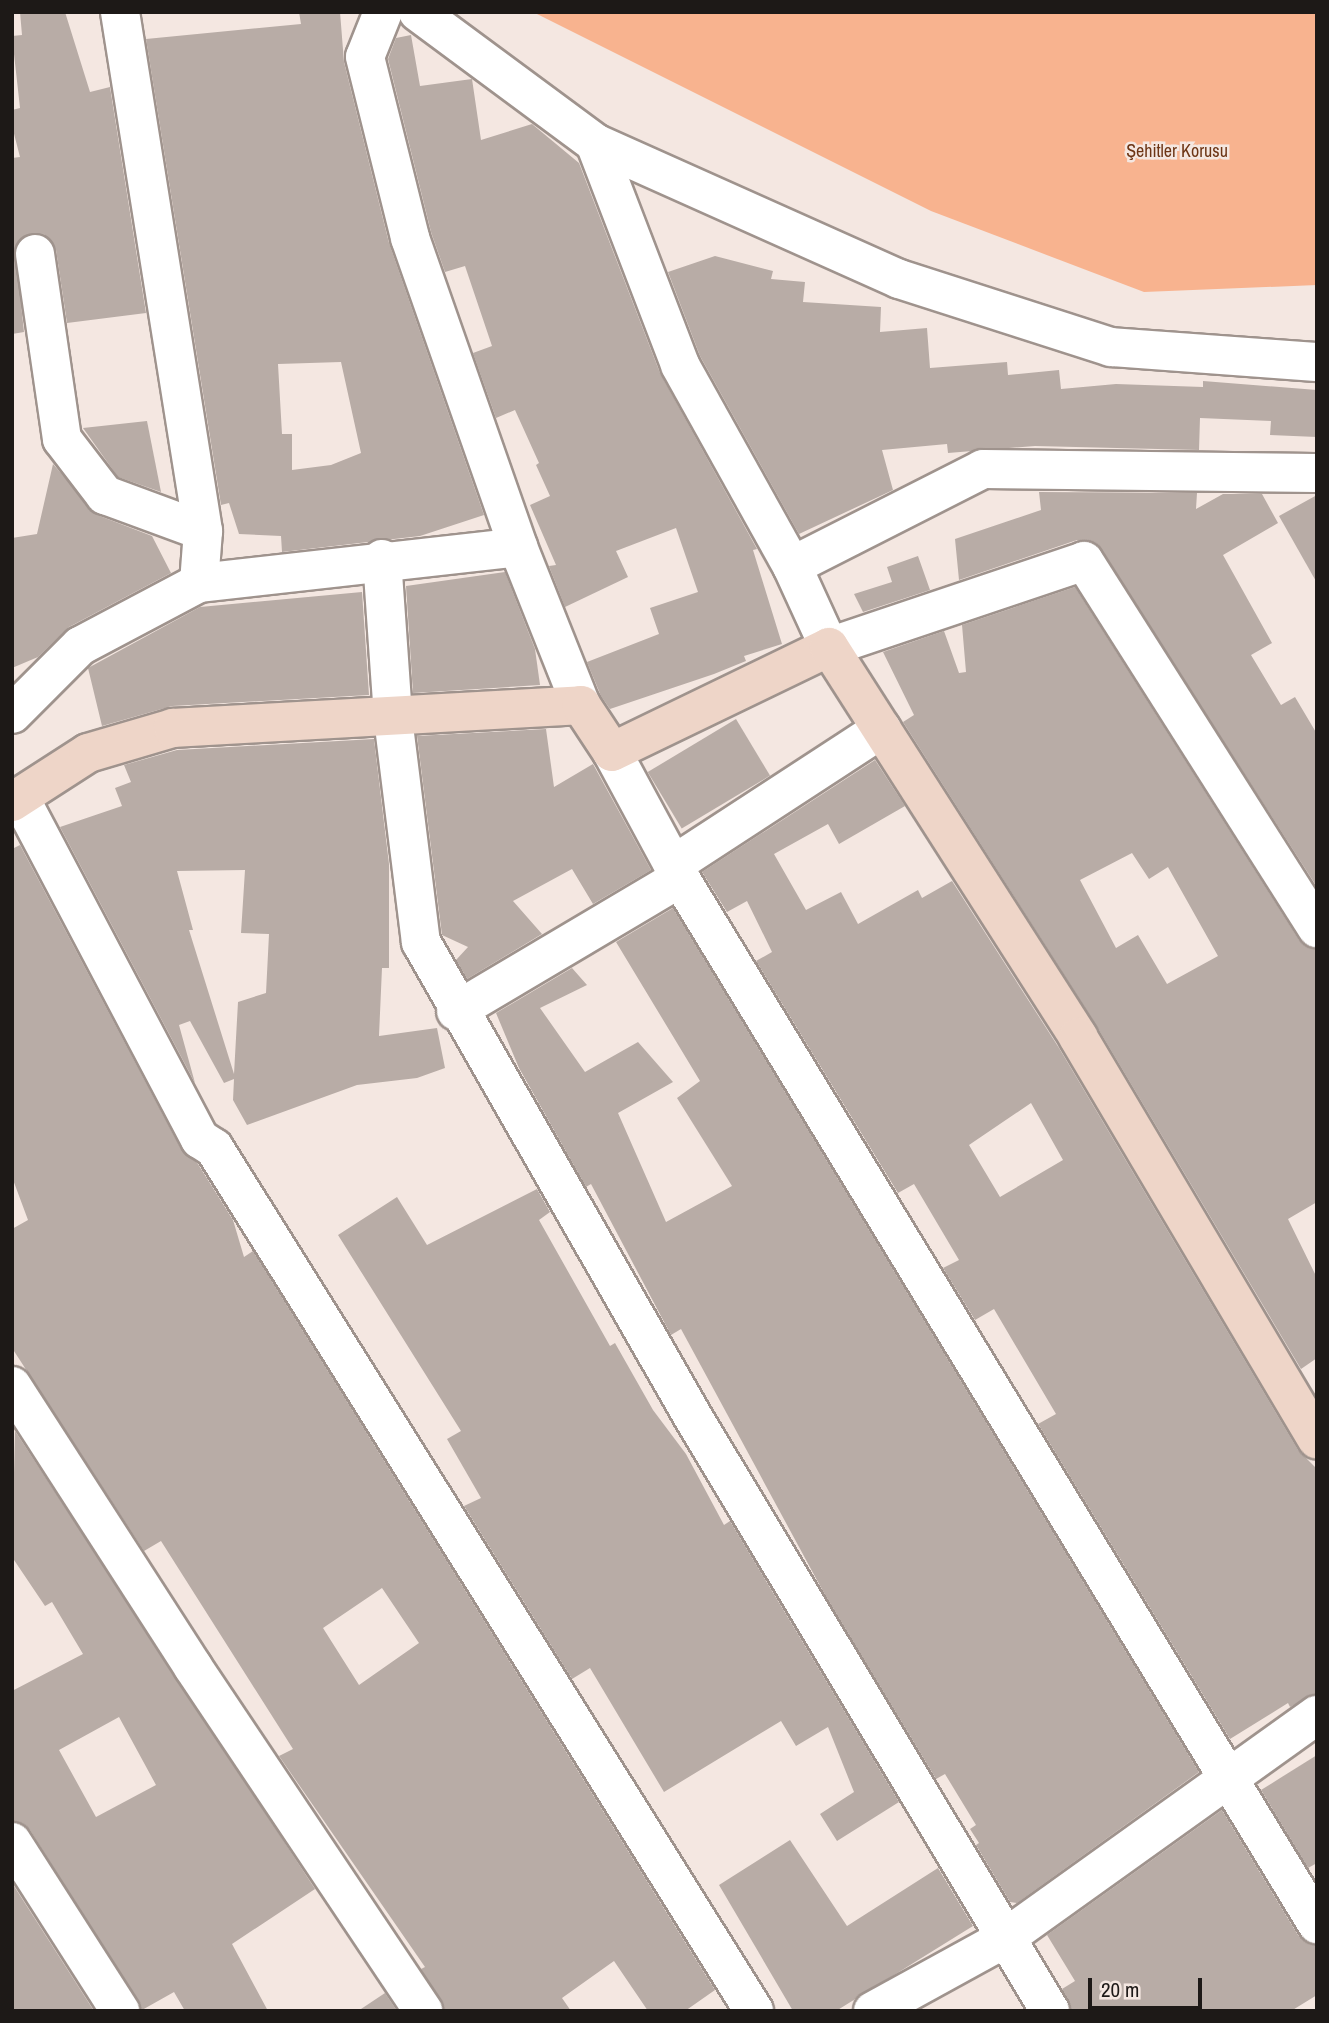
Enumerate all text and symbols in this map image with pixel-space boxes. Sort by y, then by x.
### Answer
park label: Şehitler Korusu [1126,140,1228,162]
scale bar [1091,1964,1205,2008]
text: 20 m [1101,1975,1139,2004]

